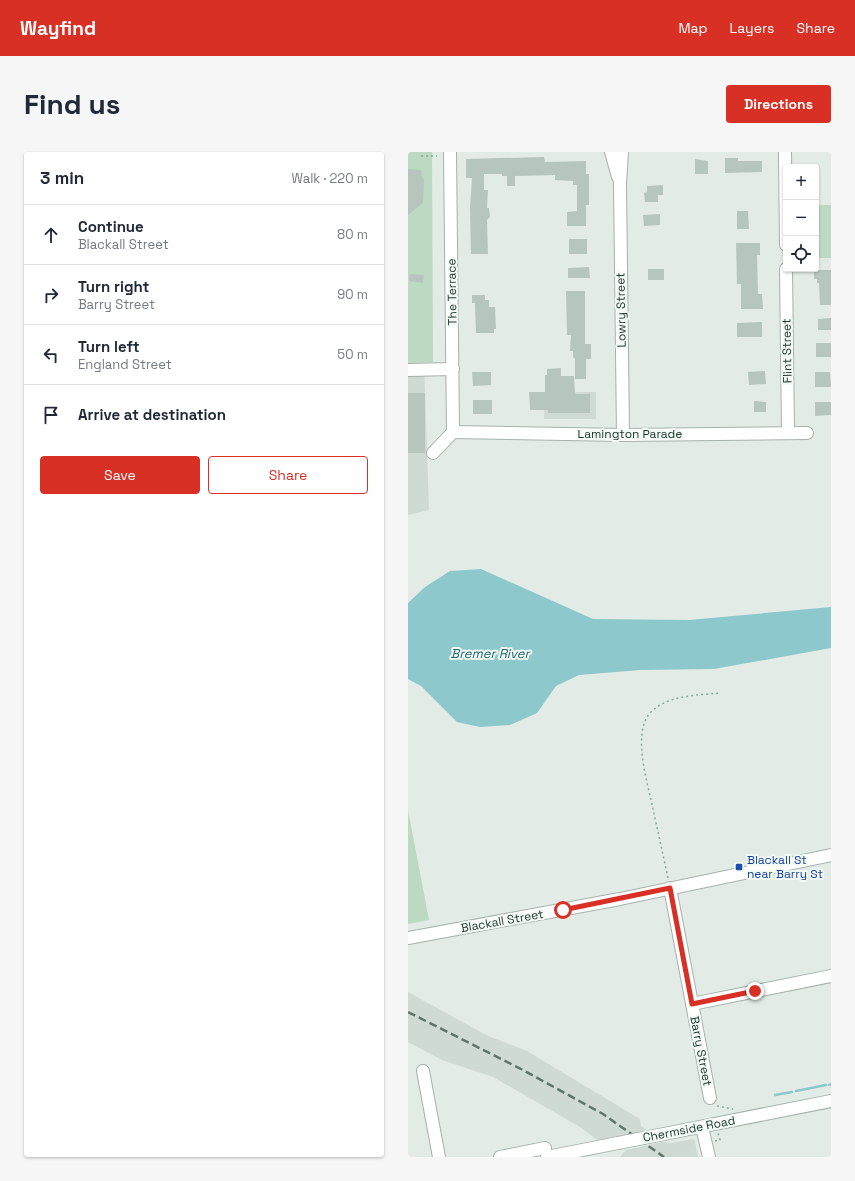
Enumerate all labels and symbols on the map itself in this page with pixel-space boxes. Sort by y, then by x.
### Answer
street label: The Terrace [443,258,461,326]
street label: Lowry Street [612,272,630,348]
street label: Flint Street [778,318,796,384]
street label: Lamington Parade [578,426,682,442]
water label: Bremer River [451,645,531,662]
place label: Blackall St near Barry St [747,852,823,882]
marker: Blackall St near Barry St [734,862,744,872]
route start [554,901,572,919]
street label: Blackall Street [459,906,545,936]
route end [746,982,764,1000]
street label: Barry Street [686,1015,716,1087]
street label: Chermside Road [642,1112,736,1146]

